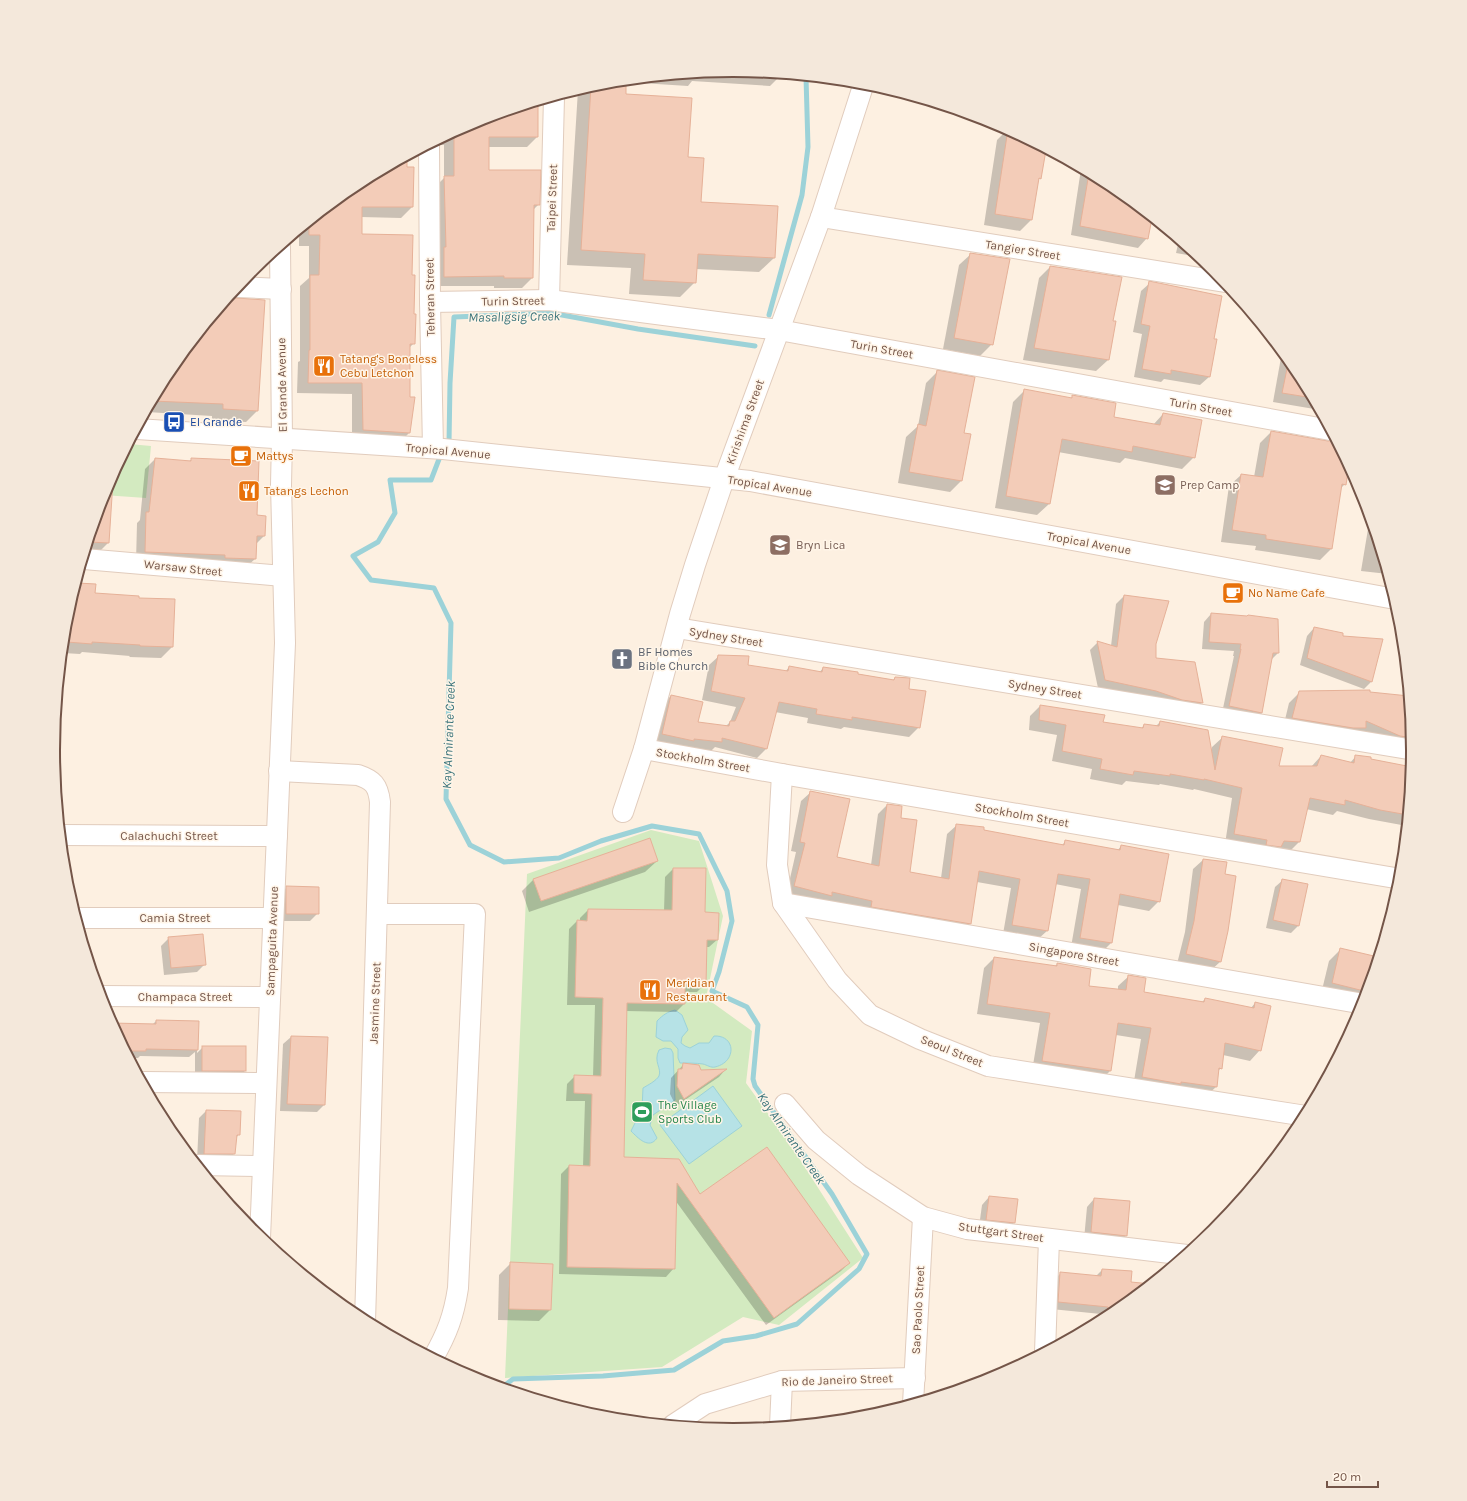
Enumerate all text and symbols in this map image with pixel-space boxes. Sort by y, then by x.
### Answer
street label: Taipei Street [544,163,560,232]
street label: Tangier Street [985,237,1062,263]
street label: Teheran Street [422,257,438,336]
street label: Turin Street [481,293,545,309]
water label: Masaligsig Creek [468,308,560,325]
street label: Turin Street [850,337,915,361]
street label: El Grande Avenue [274,338,290,432]
place label: Tatang's Boneless Cebu Letchon [340,352,437,380]
restaurant icon: Tatang's Boneless Cebu Letchon [311,353,337,379]
street label: Kirishima Street [723,377,767,466]
street label: Turin Street [1169,395,1234,419]
bus stop icon: El Grande [161,409,187,435]
place label: El Grande [190,415,242,429]
street label: Tropical Avenue [405,440,491,462]
cafe icon: Mattys [228,443,254,469]
place label: Mattys [256,449,294,463]
street label: Tropical Avenue [727,472,813,500]
school or university icon: Prep Camp [1152,472,1178,498]
restaurant icon: Tatangs Lechon [236,478,262,504]
place label: Prep Camp [1180,478,1239,492]
place label: Tatangs Lechon [264,484,349,498]
street label: Tropical Avenue [1046,529,1132,557]
school or university icon: Bryn Lica [767,532,793,558]
place label: Bryn Lica [796,538,845,552]
street label: Warsaw Street [143,557,223,579]
cafe icon: No Name Cafe [1220,580,1246,606]
place label: No Name Cafe [1248,586,1325,600]
street label: Sydney Street [688,624,764,650]
place label: BF Homes Bible Church [638,645,708,673]
church icon: BF Homes Bible Church [609,646,635,672]
street label: Sydney Street [1007,676,1083,702]
water label: Kay Almirante Creek [439,680,458,789]
street label: Stockholm Street [655,745,752,775]
street label: Stockholm Street [974,800,1071,830]
street label: Calachuchi Street [120,829,218,843]
street label: Sampaguita Avenue [263,886,281,996]
street label: Camia Street [139,911,211,925]
street label: Singapore Street [1028,939,1121,969]
street label: Jasmine Street [367,961,383,1044]
place label: Meridian Restaurant [666,976,727,1004]
restaurant icon: Meridian Restaurant [637,977,663,1003]
street label: Champaca Street [138,990,233,1004]
street label: Seoul Street [919,1032,986,1070]
water label: Kay Almirante Creek [754,1090,829,1187]
place label: The Village Sports Club [658,1098,722,1126]
sports icon: The Village Sports Club [629,1099,655,1125]
street label: Stuttgart Street [957,1219,1045,1245]
street label: Sao Paolo Street [909,1265,927,1355]
street label: Rio de Janeiro Street [781,1371,893,1389]
scale bar [1327,1463,1378,1489]
text: 20 m [1333,1470,1361,1484]

